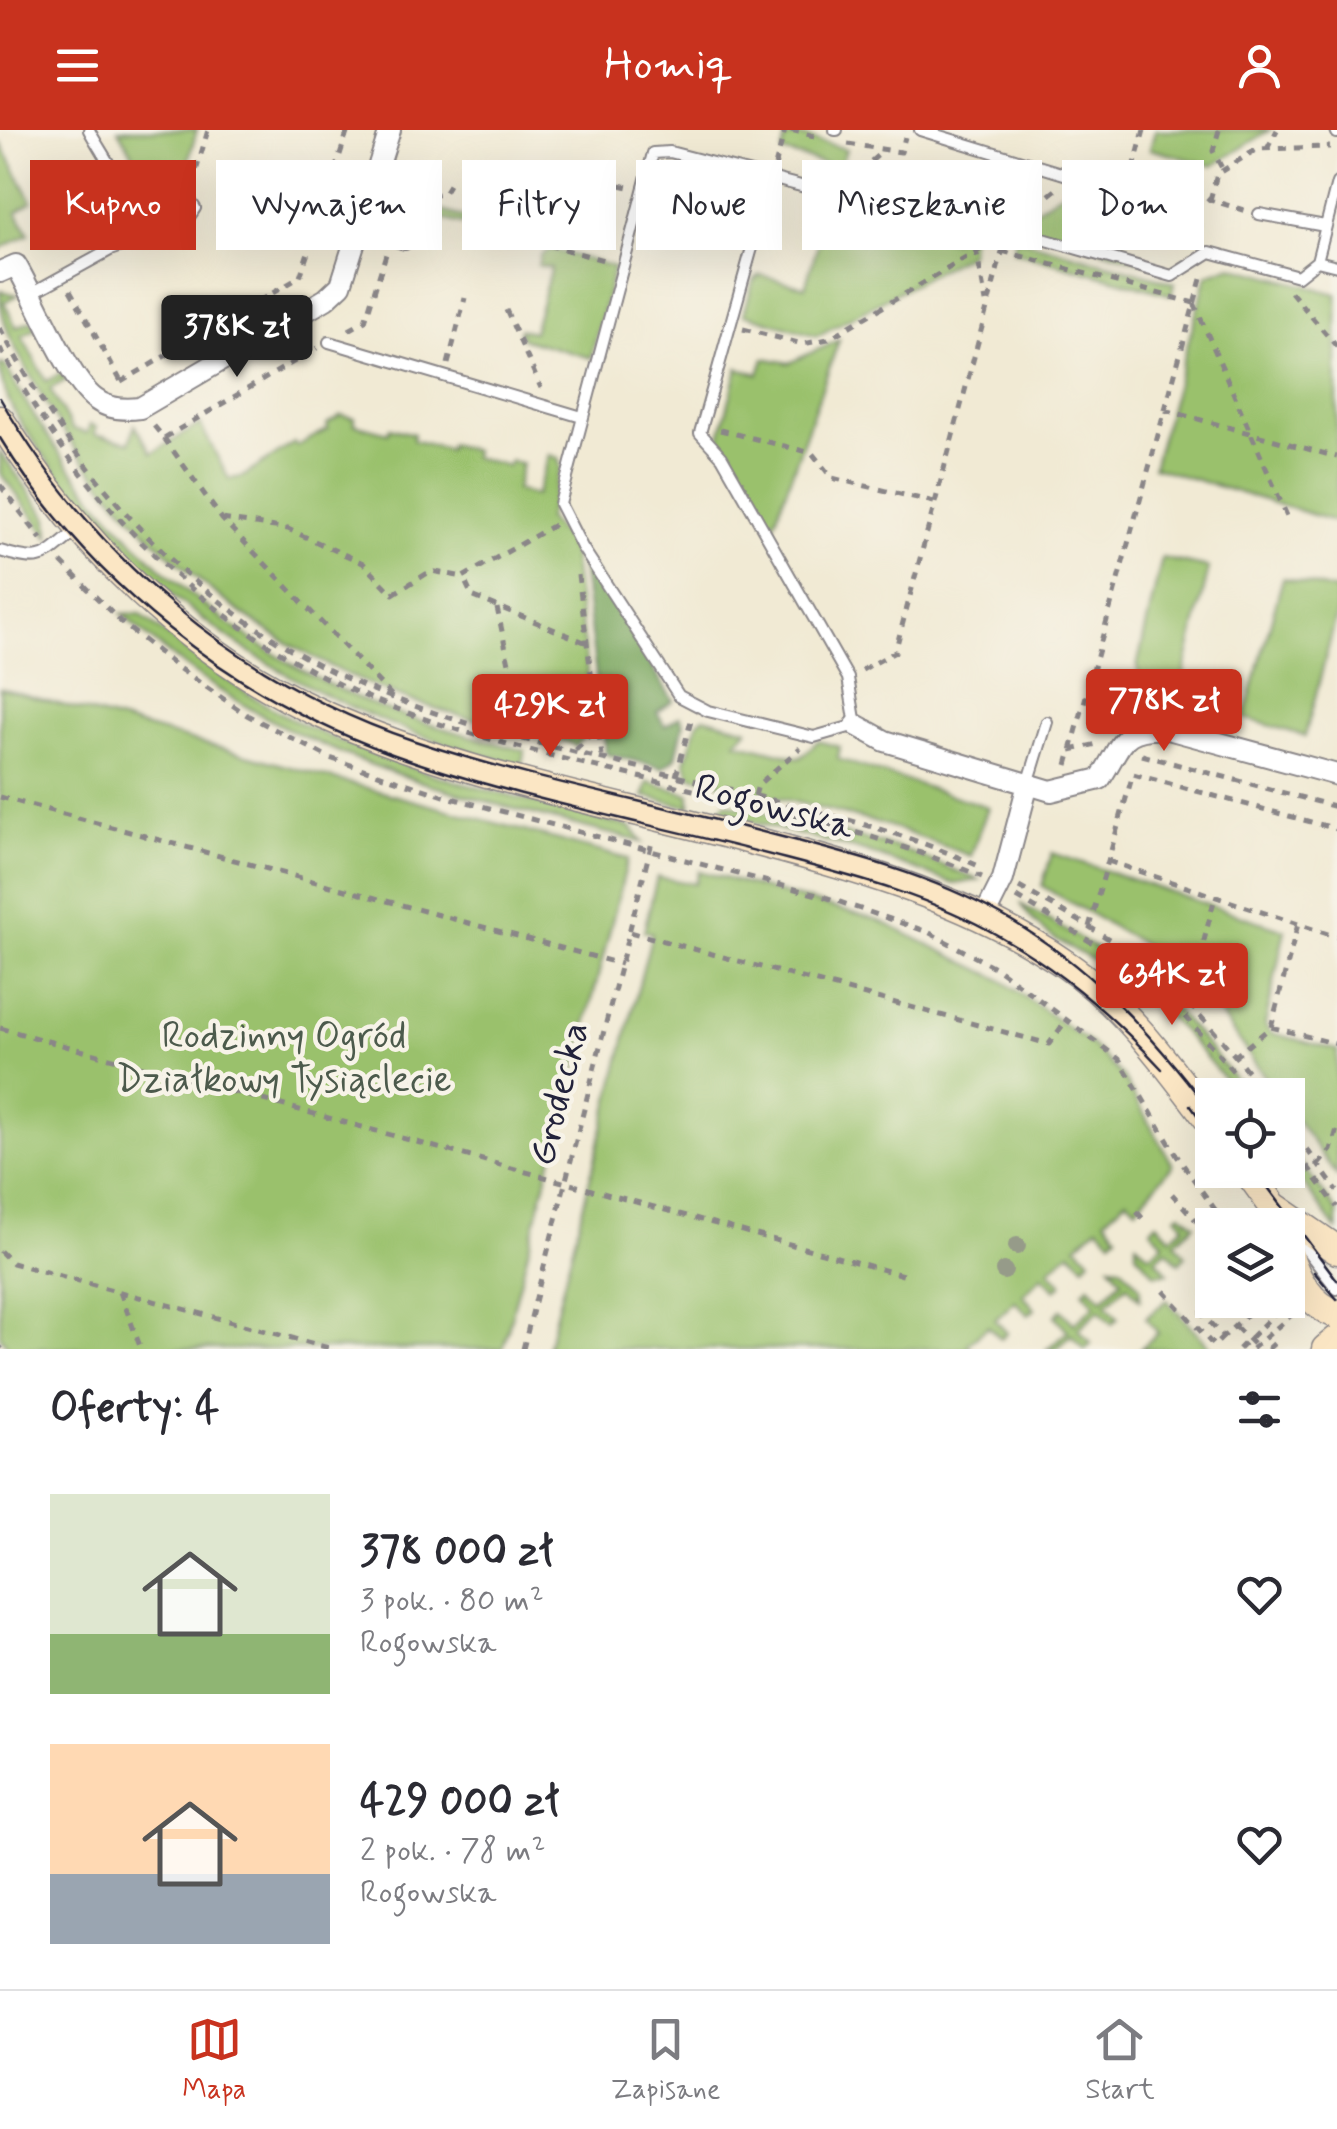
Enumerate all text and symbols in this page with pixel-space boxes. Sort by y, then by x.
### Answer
text: Homiq [604,36,733,95]
icon: menu [50,38,105,93]
icon: person [1232,38,1287,93]
chip: Kupno [30,160,196,250]
chip: Wynajem [216,160,442,250]
chip: Filtry [462,160,616,250]
chip: Nowe [636,160,782,250]
chip: Mieszkanie [802,160,1042,250]
chip: Dom [1062,160,1204,250]
pin: 378K zł [145,295,329,380]
text: 378K zł [183,306,291,348]
pin: 778K zł [1072,669,1256,754]
pin: 429K zł [458,674,642,759]
text: 778K zł [1108,680,1220,722]
text: 429K zł [494,685,606,727]
street label: Rogowska [688,763,859,857]
pin: 634K zł [1080,943,1264,1028]
text: 634K zł [1118,954,1226,996]
park label: Rodzinny Ogród Działkowy Tysiąclecie [116,1012,452,1105]
street label: Grodecka [519,1017,601,1171]
map controls [1195,1078,1305,1318]
button: locate [1195,1078,1305,1188]
button: layers [1195,1208,1305,1318]
text: Oferty: 4 [50,1382,219,1437]
icon: filters [1232,1382,1287,1437]
text: 378 000 zł [360,1525,553,1580]
icon: home [130,1534,250,1654]
icon: heart [1232,1567,1287,1622]
text: 3 pok. · 80 m² [360,1580,544,1622]
text: Rogowska [360,1622,497,1664]
text: 429 000 zł [360,1775,559,1830]
icon: home [130,1784,250,1904]
icon: heart [1232,1817,1287,1872]
text: 2 pok. · 78 m² [360,1830,545,1872]
text: Rogowska [360,1872,497,1914]
tab: Mapa [182,2012,246,2109]
tab: Zapisane [611,2012,721,2109]
tab: Start [1085,2012,1155,2109]

